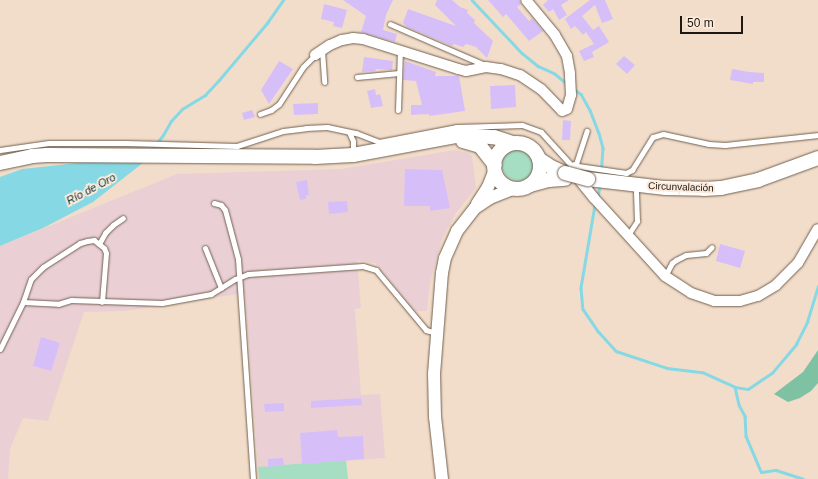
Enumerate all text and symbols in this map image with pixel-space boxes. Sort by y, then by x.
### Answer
scale bar [682,8,745,34]
text: 50 m [687,16,714,30]
water label: Río de Oro [64,171,118,207]
street label: Circunvalación [648,180,714,194]

